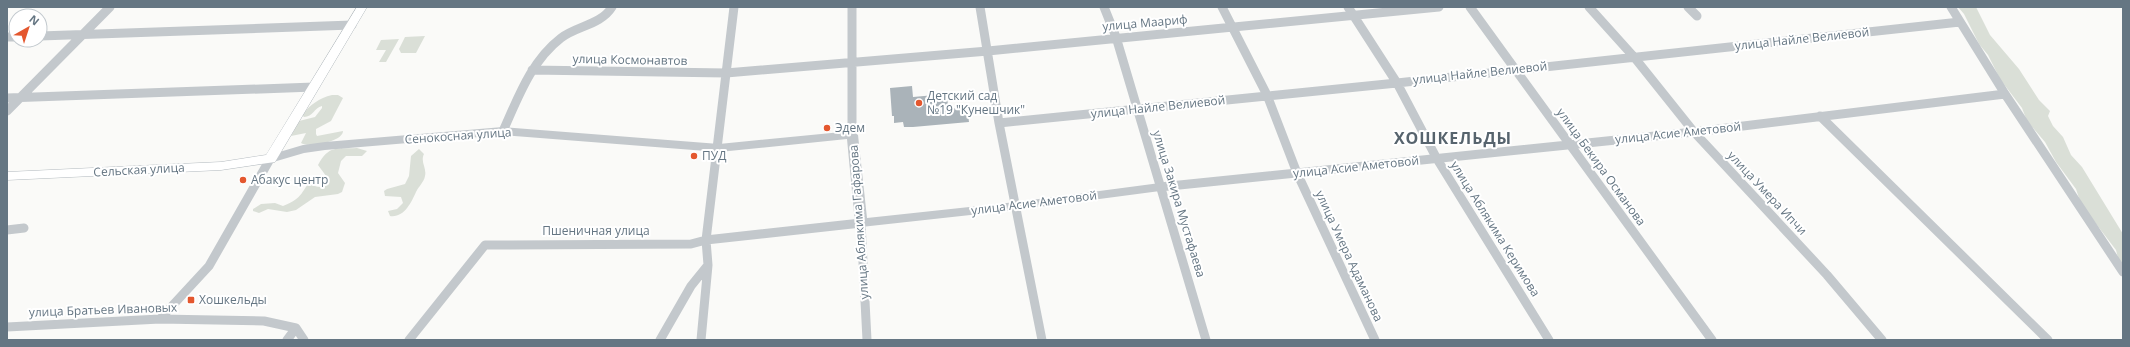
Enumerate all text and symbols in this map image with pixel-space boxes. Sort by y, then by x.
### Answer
north arrow [8,8,48,48]
street label: улица Маариф [1102,10,1188,35]
text: N [26,11,43,28]
street label: улица Найле Велиевой [1734,23,1870,54]
street label: улица Космонавтов [572,50,688,69]
street label: улица Найле Велиевой [1412,57,1548,88]
place label: Детский сад №19 "Кунешчик" [927,87,1025,118]
street label: улица Найле Велиевой [1090,91,1226,122]
marker: Детский сад №19 "Кунешчик" [914,98,924,108]
street label: улица Бекира Османова [1553,104,1650,229]
street label: улица Асие Аметовой [1614,117,1742,148]
place label: Эдем [835,119,865,136]
street label: Сенокосная улица [404,123,512,148]
marker: Эдем [822,123,832,133]
district label: ХОШКЕЛЬДЫ [1394,127,1512,149]
street label: улица Закира Мустафаева [1149,128,1210,279]
street label: улица Аблякима Гафарова [845,144,872,300]
place label: ПУД [702,147,726,164]
street label: улица Умера Ипчи [1724,147,1811,238]
marker: ПУД [689,151,699,161]
street label: улица Асие Аметовой [1292,151,1420,182]
street label: улица Аблякима Керимова [1447,158,1544,300]
street label: Сельская улица [93,159,185,180]
place label: Абакус центр [251,171,328,188]
marker: Абакус центр [238,175,248,185]
street label: улица Асие Аметовой [970,186,1098,219]
street label: улица Умера Адаманова [1312,187,1387,324]
street label: Пшеничная улица [542,222,650,239]
place label: Хошкельды [199,291,267,308]
marker: Хошкельды [186,295,196,305]
street label: улица Братьев Ивановых [28,298,178,321]

